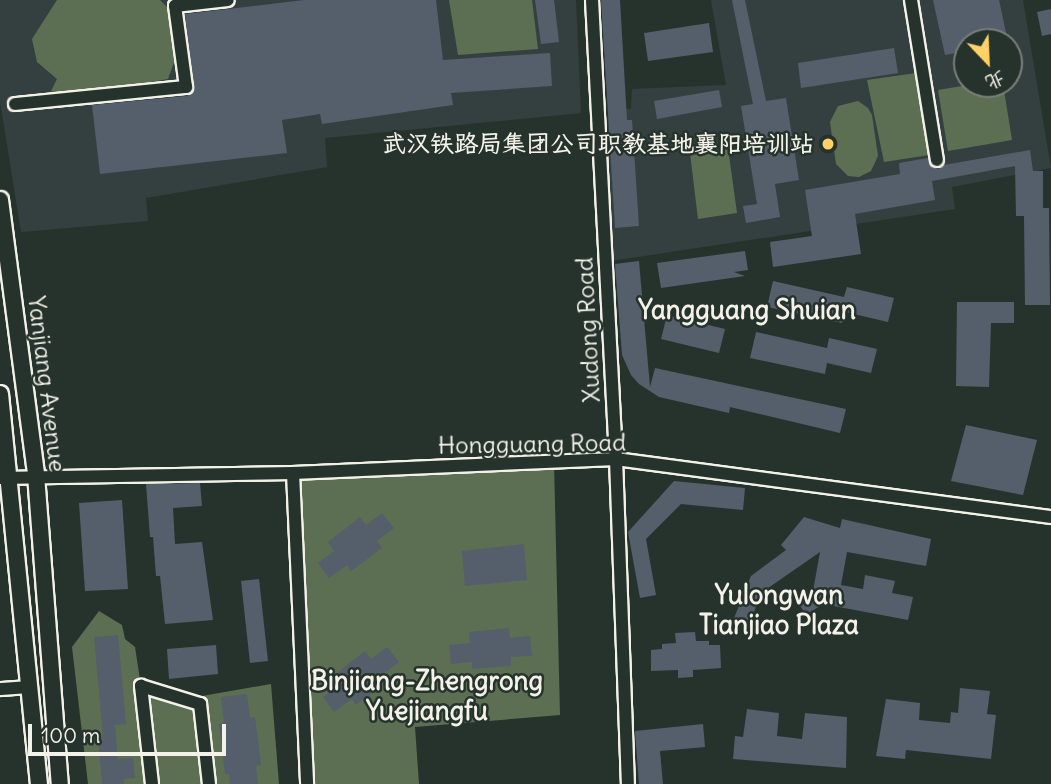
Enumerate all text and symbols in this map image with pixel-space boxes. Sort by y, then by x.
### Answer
north arrow [953,28,1023,98]
text: 北 [982,66,1009,95]
place label: 武汉铁路局集团公司职教基地襄阳培训站 [382,130,814,158]
marker: 武汉铁路局集团公司职教基地襄阳培训站 [820,136,836,152]
street label: Xudong Road [570,257,606,403]
street label: Yanjiang Avenue [22,294,72,474]
district label: Yangguang Shuian [638,294,856,326]
street label: Hongguang Road [438,428,626,460]
district label: Yulongwan Tianjiao Plaza [699,579,859,640]
district label: Binjiang-Zhengrong Yuejiangfu [311,665,543,726]
scale bar [32,710,229,754]
text: 100 m [41,722,100,749]

